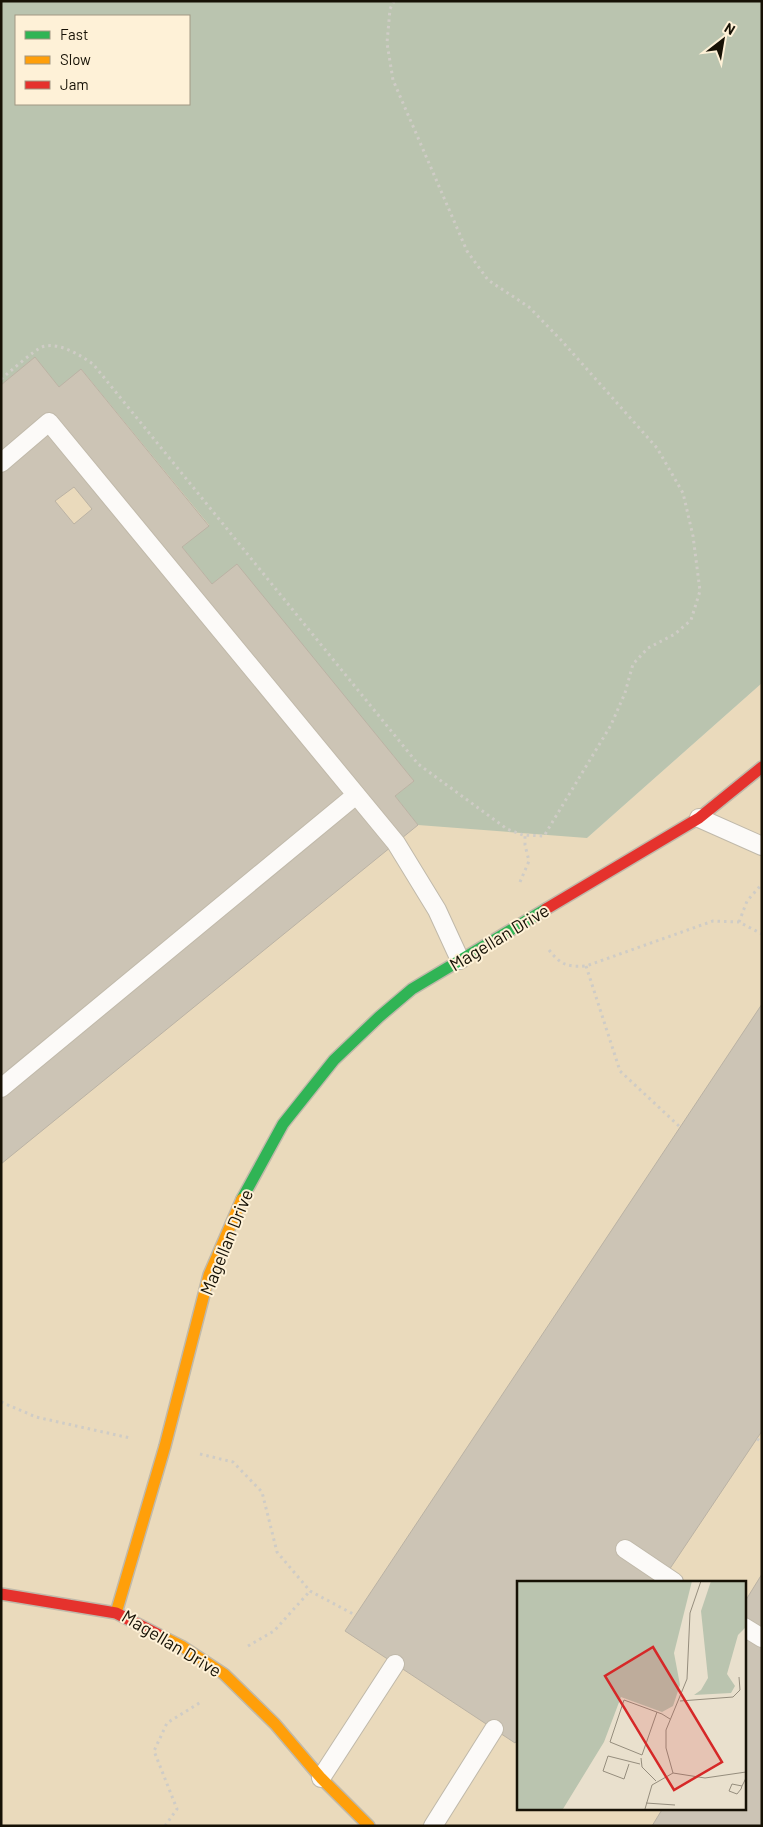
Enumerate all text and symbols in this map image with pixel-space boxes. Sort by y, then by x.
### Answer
legend [15,15,190,105]
north arrow [698,15,748,65]
text: N [722,19,738,38]
text: Fast [60,25,88,43]
text: Slow [60,50,91,68]
text: Jam [60,75,89,93]
street label: Magellan Drive [445,899,553,975]
street label: Magellan Drive [195,1186,257,1298]
inset map [517,1581,746,1810]
street label: Magellan Drive [118,1605,226,1681]

